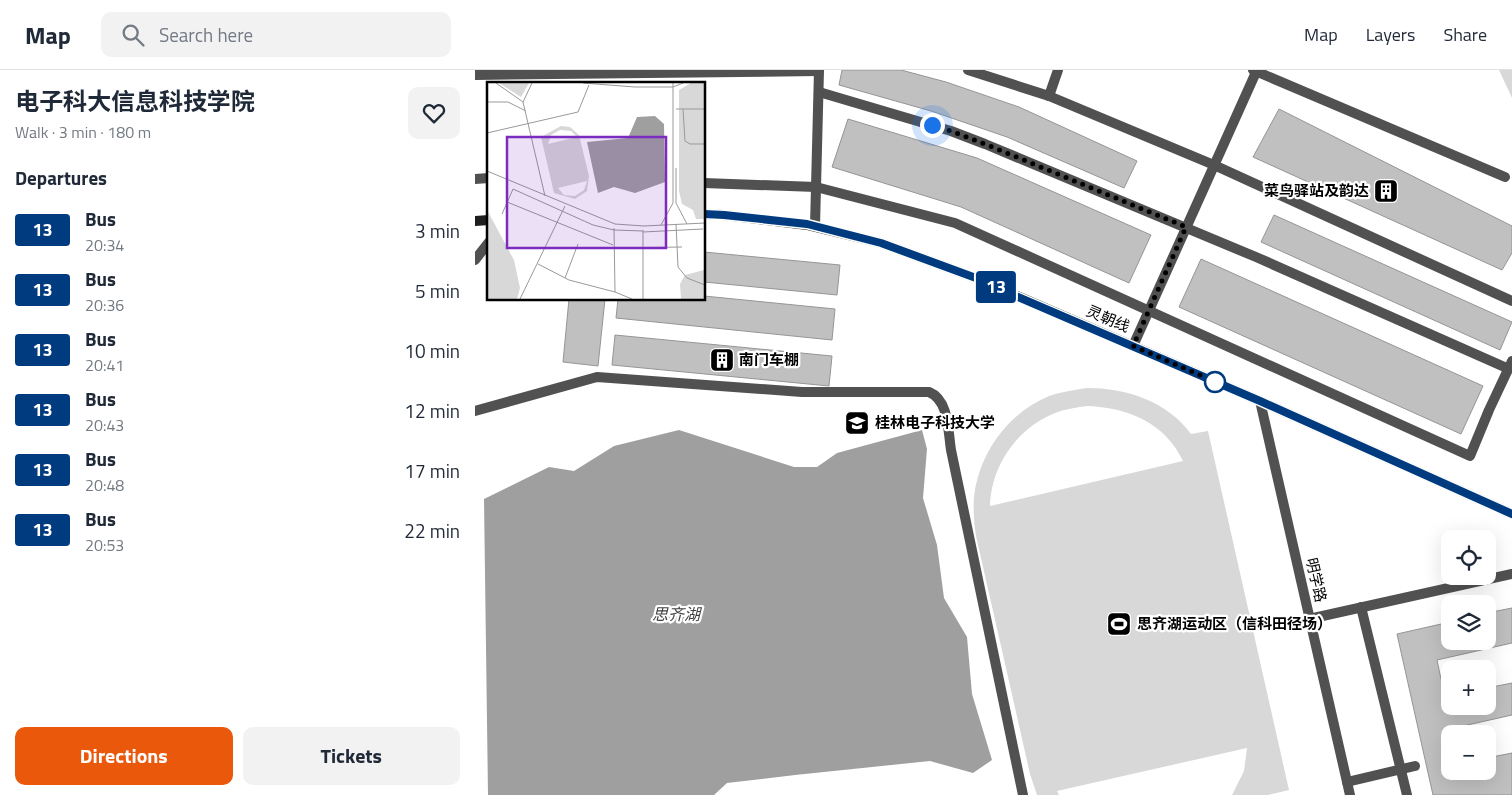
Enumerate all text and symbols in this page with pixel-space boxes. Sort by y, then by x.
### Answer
search box [101,12,451,57]
text: Map [25,17,71,53]
text: Search here [159,20,253,49]
icon: search [119,21,147,49]
text: Map [1304,21,1338,48]
text: Layers [1366,21,1415,48]
text: Share [1443,21,1487,48]
inset map [487,82,705,300]
text: 电子科大信息科技学院 [15,83,255,119]
button: heart [408,87,460,139]
your location [920,113,945,138]
text: Walk · 3 min · 180 m [15,120,151,144]
text: Departures [15,163,107,192]
building icon: 菜鸟驿站及韵达 [1373,178,1399,204]
place label: 菜鸟驿站及韵达 [1264,179,1369,202]
text: Bus [85,204,116,233]
text: 13 [32,216,53,243]
text: 3 min [415,216,460,245]
text: 20:34 [85,233,124,257]
text: Bus [85,264,116,293]
line badge: 13 [973,271,1019,303]
text: 13 [986,273,1006,300]
text: 13 [32,276,53,303]
text: 5 min [415,276,460,305]
text: 20:36 [85,293,124,317]
street label: 灵朝线 [1083,299,1133,338]
text: Bus [85,324,116,353]
text: 13 [32,336,53,363]
text: 10 min [404,336,460,365]
building icon: 南门车棚 [709,347,735,373]
place label: 南门车棚 [739,348,799,371]
text: 20:41 [85,353,124,377]
unlabelled marker [1204,371,1226,393]
text: Bus [85,384,116,413]
text: 13 [32,396,53,423]
text: 12 min [404,396,460,425]
school or university icon: 桂林电子科技大学 [844,410,870,436]
place label: 桂林电子科技大学 [875,411,995,434]
text: 20:43 [85,413,124,437]
text: Bus [85,444,116,473]
text: 13 [32,456,53,483]
text: 17 min [404,456,460,485]
text: 20:48 [85,473,124,497]
text: Bus [85,504,116,533]
text: 13 [32,516,53,543]
text: 22 min [404,516,460,545]
map controls [1441,530,1496,780]
button: locate [1441,530,1496,585]
text: 20:53 [85,533,124,557]
street label: 明学路 [1300,555,1333,604]
button: layers [1441,595,1496,650]
water label: 思齐湖 [652,602,703,626]
sports icon: 思齐湖运动区（信科田径场） [1106,611,1132,637]
place label: 思齐湖运动区（信科田径场） [1137,612,1332,635]
button: + [1441,660,1496,715]
button: − [1441,725,1496,780]
button: Directions [15,727,233,785]
button: Tickets [243,727,460,785]

